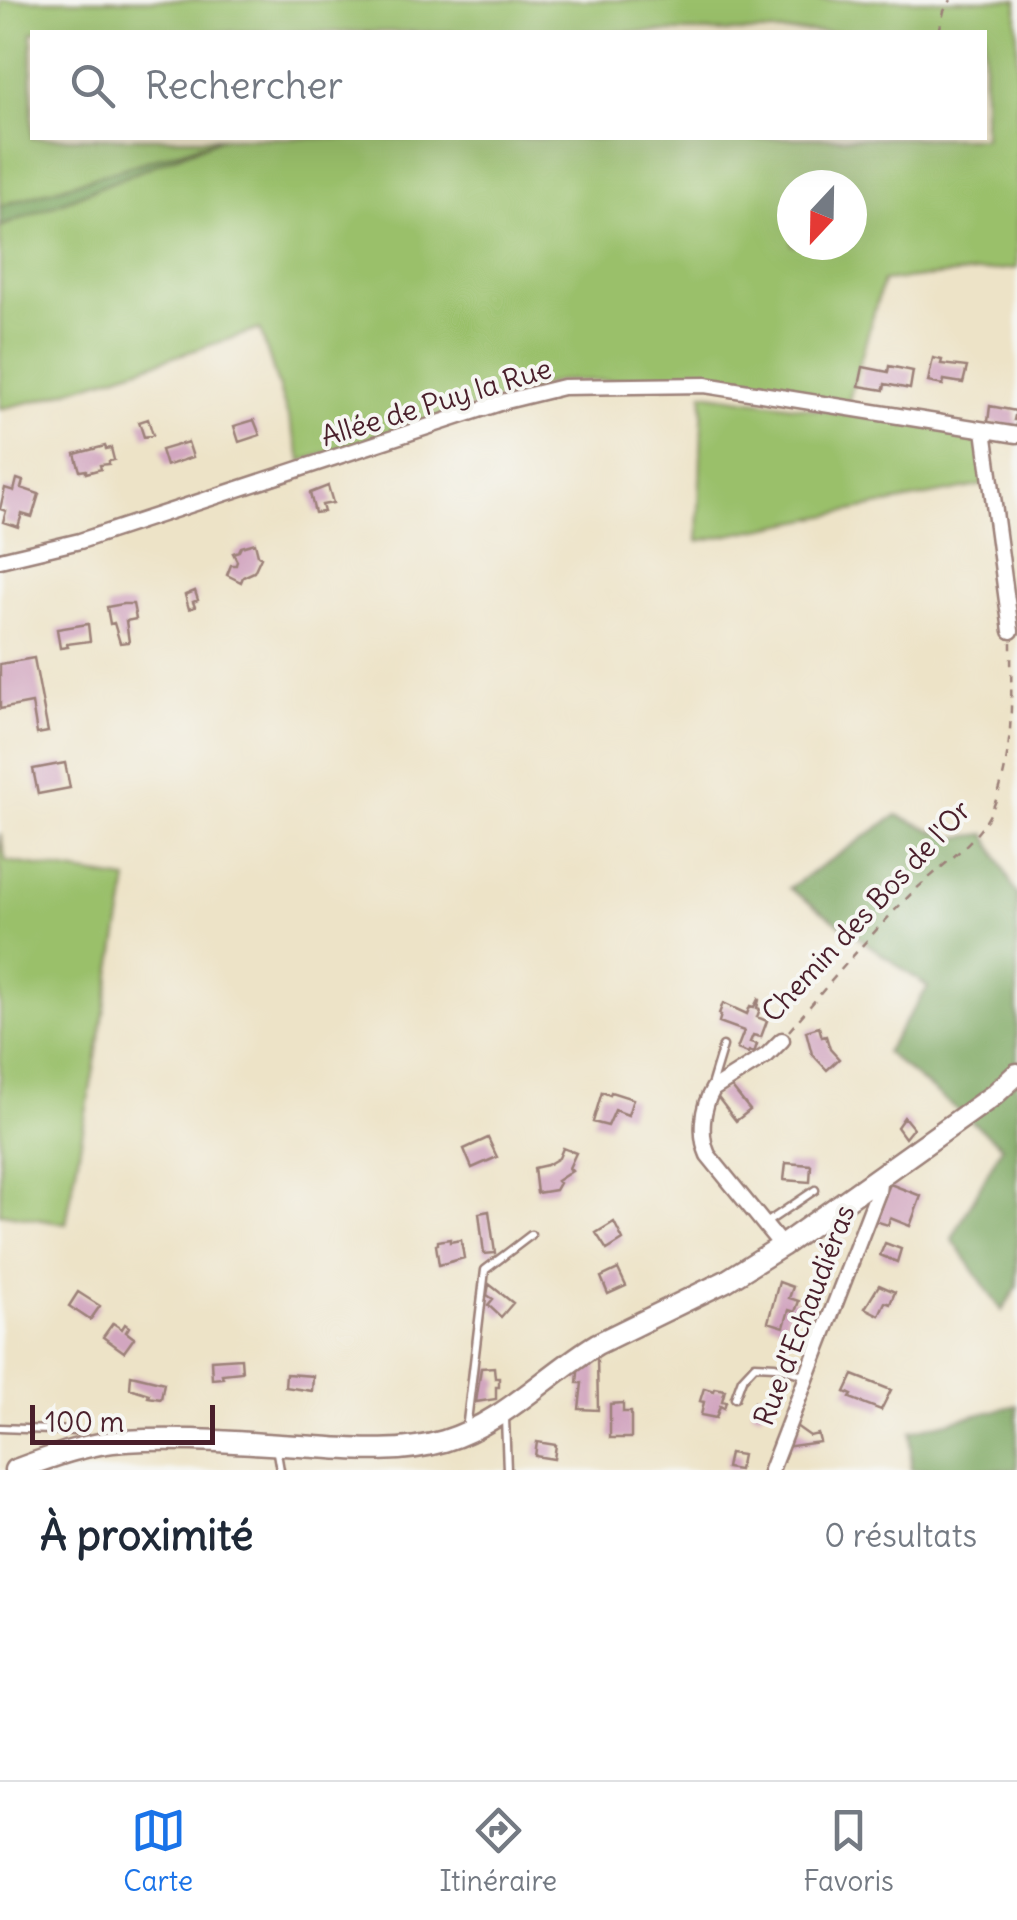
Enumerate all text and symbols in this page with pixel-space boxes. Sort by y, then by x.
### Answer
search box [30,30,987,140]
icon: search [65,58,120,113]
text: Rechercher [145,62,343,109]
north arrow [777,170,867,260]
street label: Allée de Puy la Rue [316,350,556,454]
street label: Chemin des Bos de l'Or [754,793,978,1029]
street label: Rue d'Echaudiéras [745,1200,863,1430]
scale bar [30,1400,215,1444]
text: 100 m [45,1404,124,1440]
text: À proximité [40,1509,253,1561]
text: 0 résultats [824,1515,977,1556]
tab: Carte [123,1803,193,1899]
tab: Itinéraire [439,1803,557,1899]
tab: Favoris [804,1803,894,1899]

